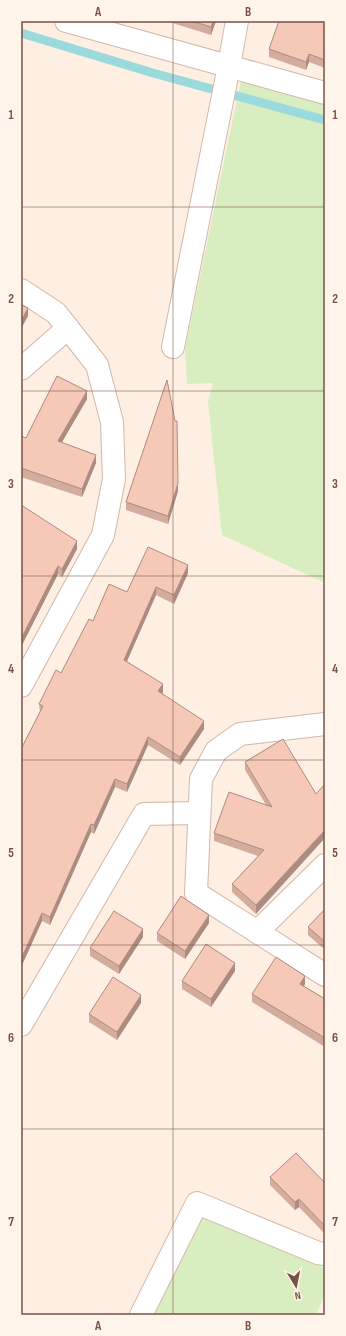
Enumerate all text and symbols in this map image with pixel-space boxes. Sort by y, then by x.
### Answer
text: A [94,4,102,20]
text: B [245,4,251,20]
text: 1 [8,107,14,123]
text: 1 [332,107,338,123]
text: 2 [8,291,14,307]
text: 2 [332,291,338,307]
text: 3 [8,476,14,492]
text: 3 [332,476,338,492]
text: 4 [8,661,14,677]
text: 4 [332,661,338,677]
text: 5 [8,845,14,861]
text: 5 [332,845,338,861]
text: 6 [8,1030,14,1046]
text: 6 [332,1030,338,1046]
text: 7 [8,1214,14,1230]
text: 7 [332,1214,338,1230]
north arrow [276,1266,316,1306]
text: N [294,1288,302,1302]
text: A [94,1318,102,1334]
text: B [245,1318,251,1334]

